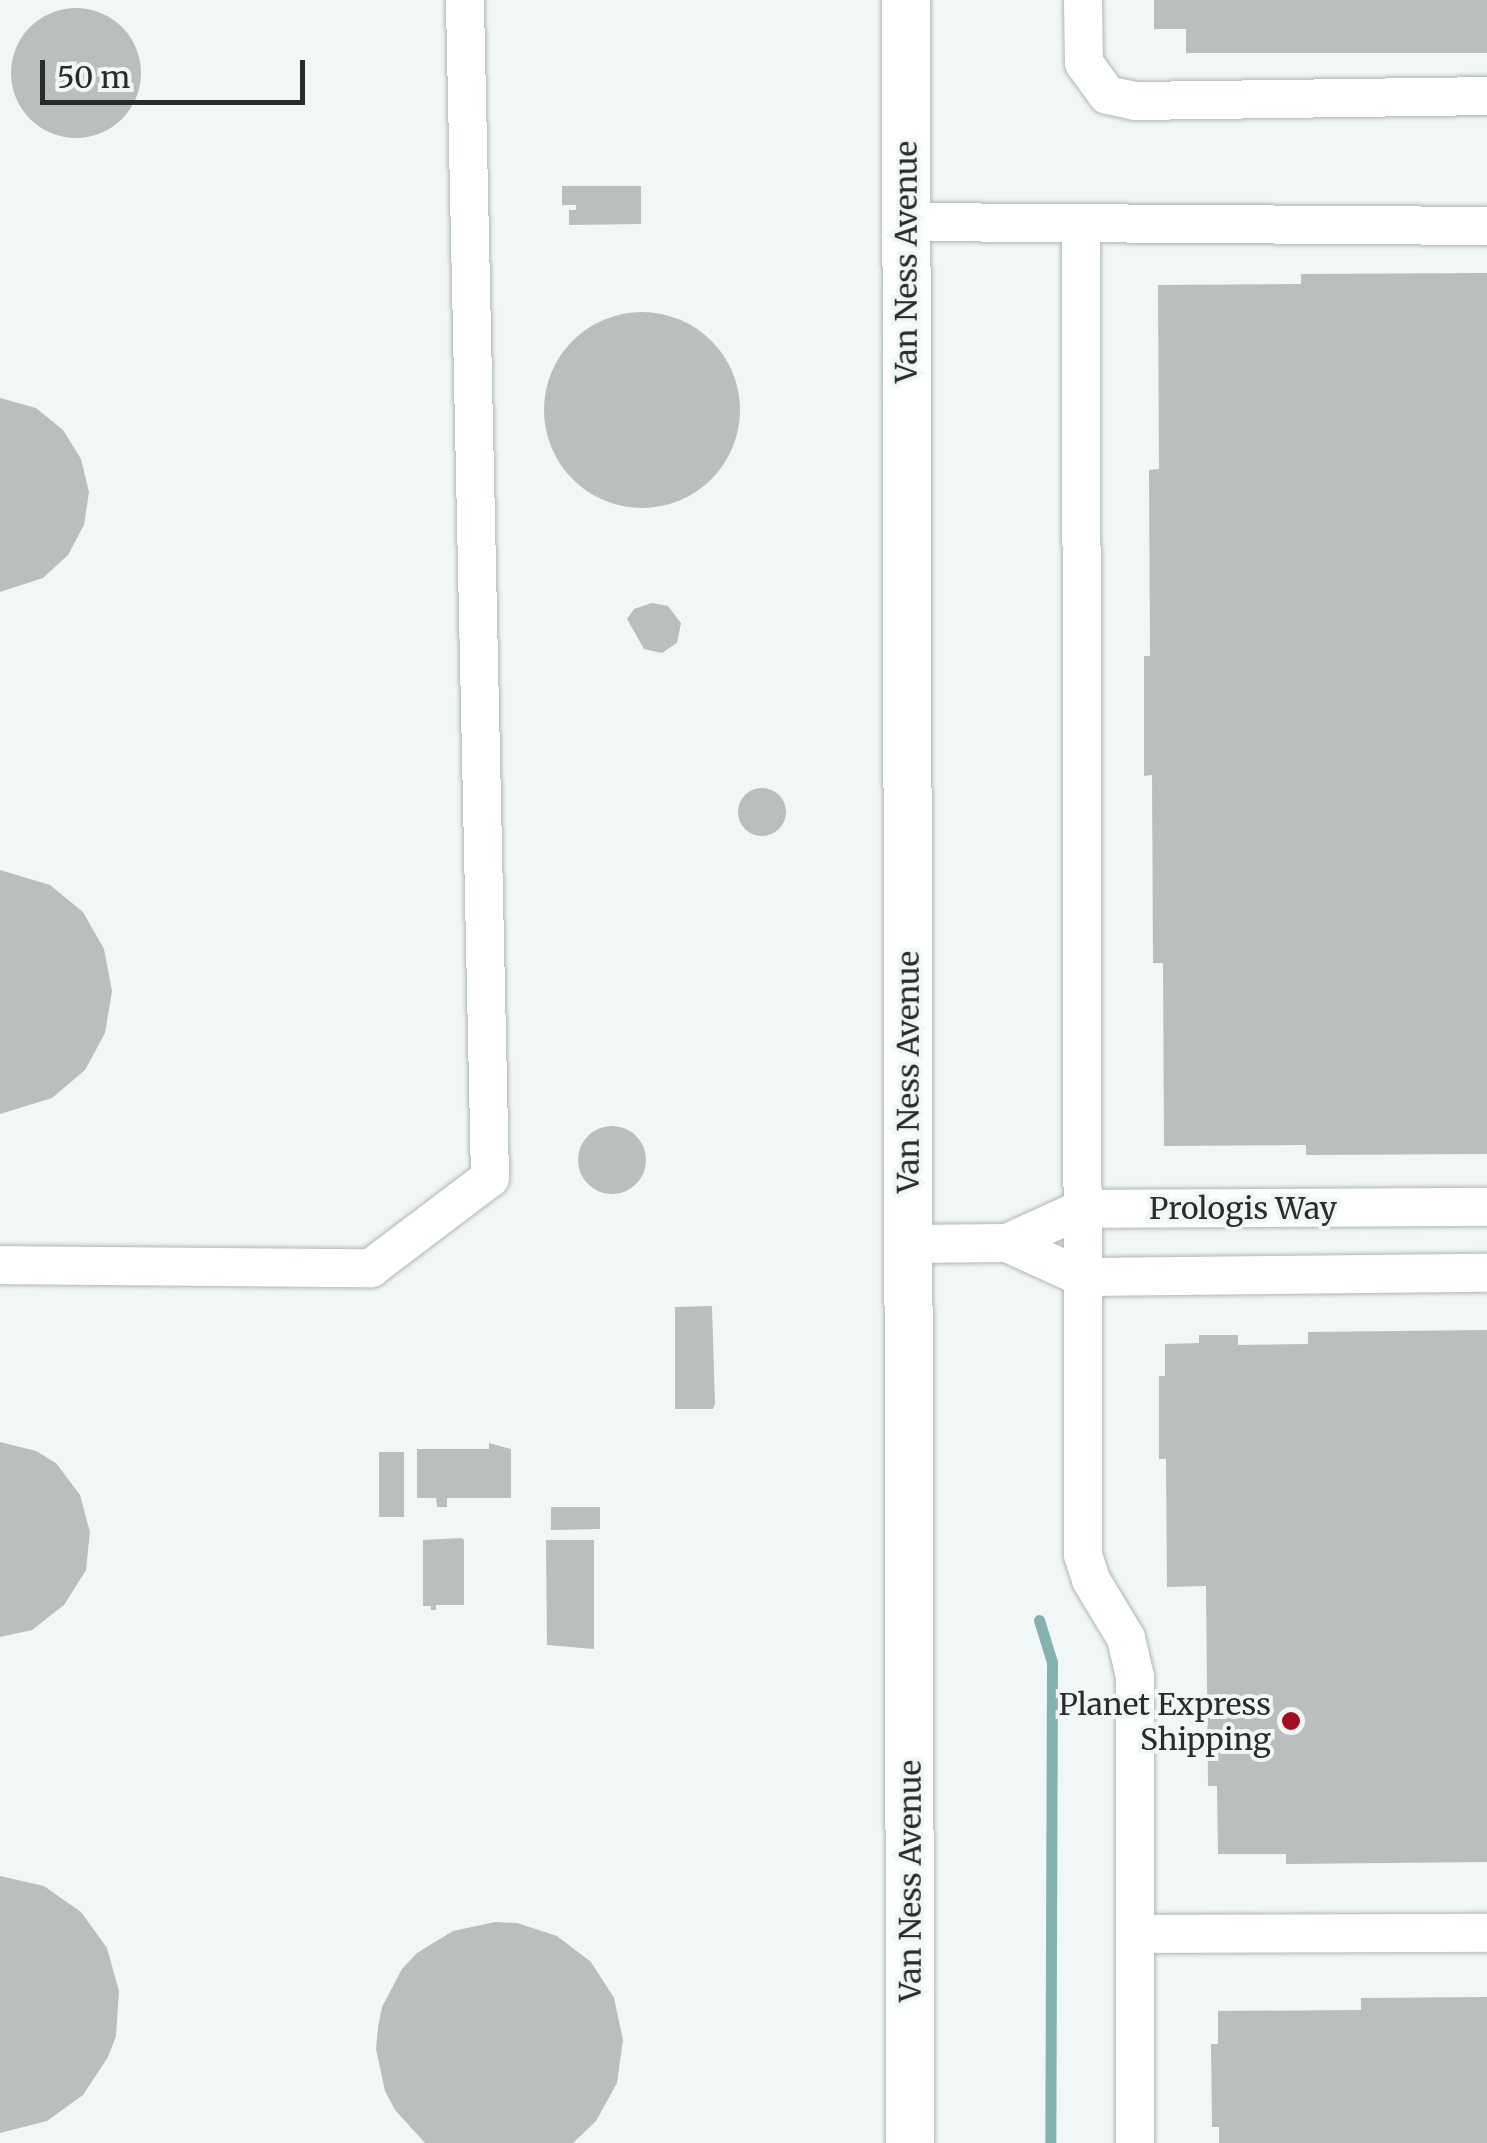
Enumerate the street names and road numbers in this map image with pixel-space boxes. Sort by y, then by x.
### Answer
street label: Van Ness Avenue [888,141,924,383]
street label: Van Ness Avenue [890,951,926,1193]
street label: Prologis Way [1149,1190,1337,1226]
street label: Van Ness Avenue [892,1760,928,2002]

